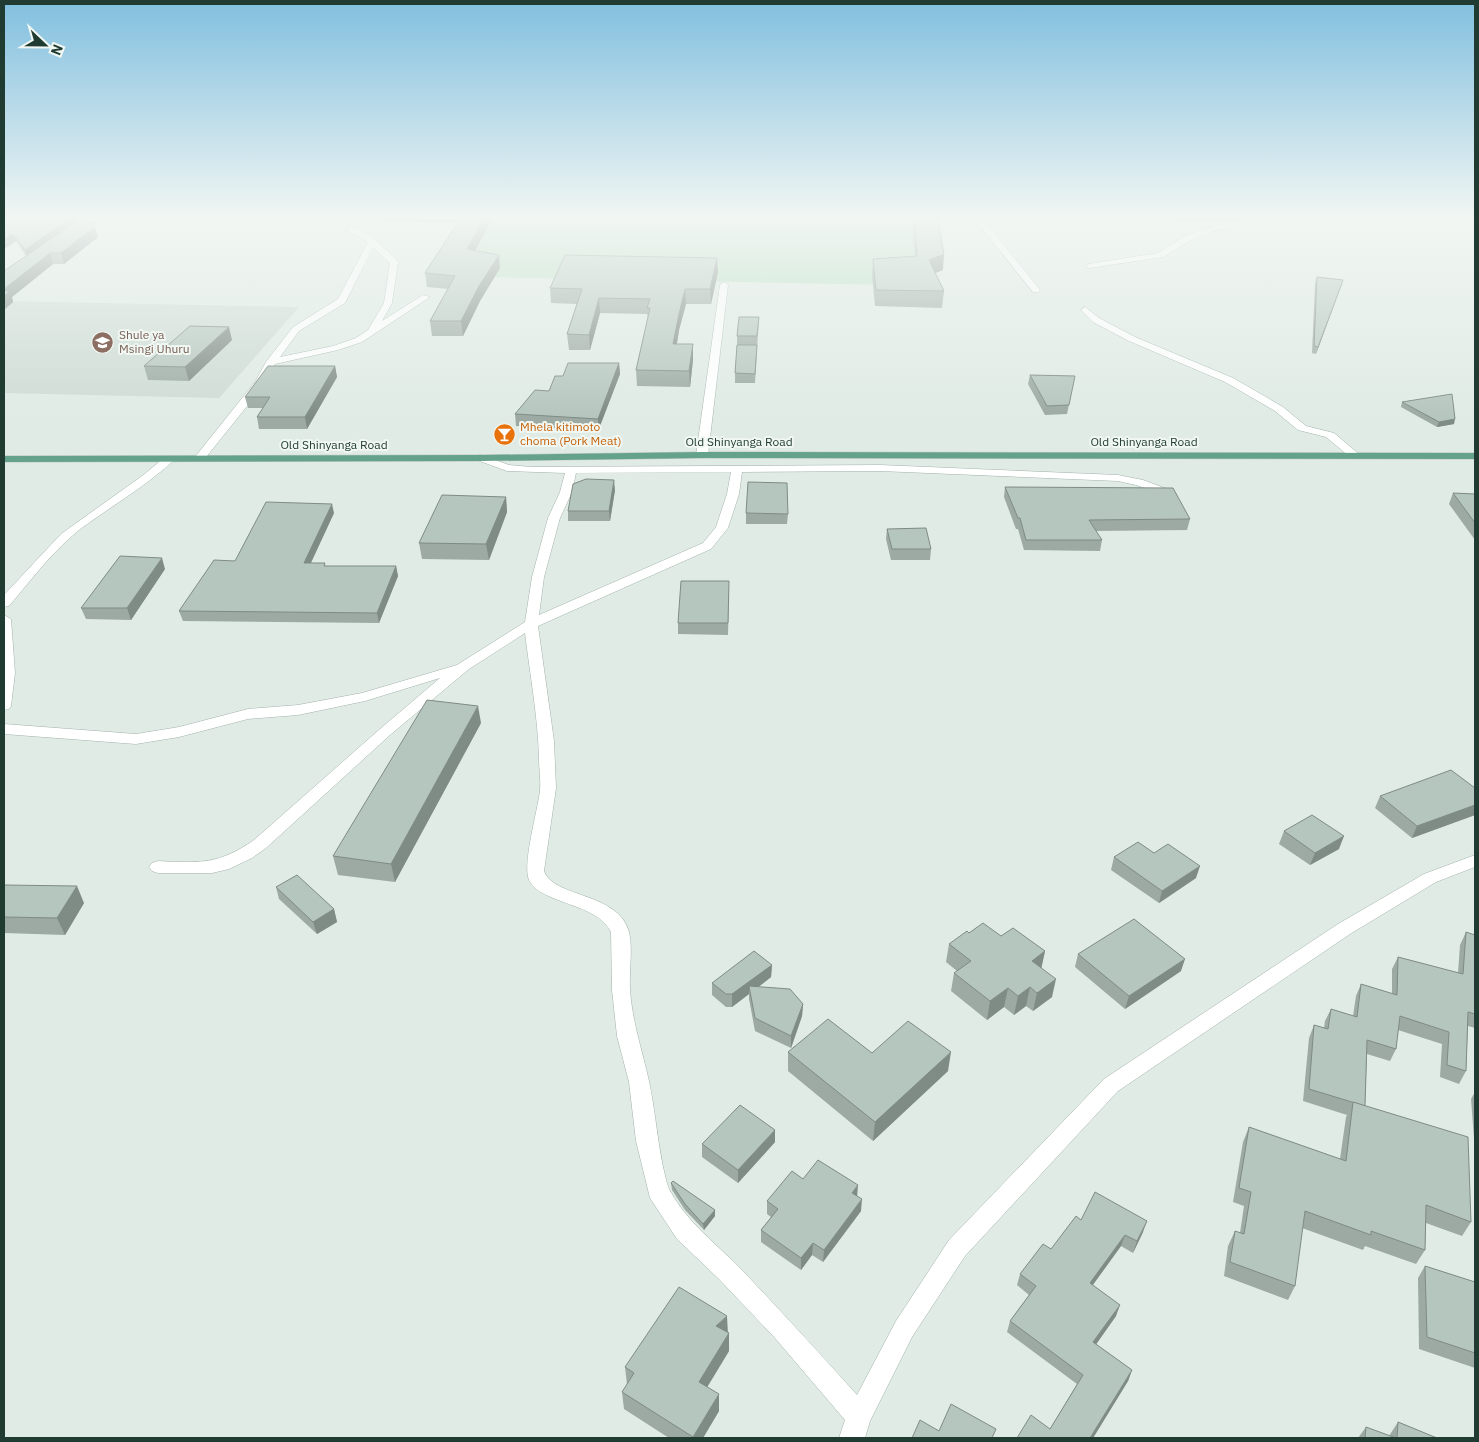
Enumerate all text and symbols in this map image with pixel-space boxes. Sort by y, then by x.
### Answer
north arrow [20,20,70,70]
text: N [47,42,67,58]
place label: Shule ya Msingi Uhuru [119,327,190,356]
school or university icon: Shule ya Msingi Uhuru [91,330,115,354]
place label: Mhela kitimoto choma (Pork Meat) [520,419,622,448]
bar icon: Mhela kitimoto choma (Pork Meat) [492,422,516,446]
street label: Old Shinyanga Road [685,434,793,449]
street label: Old Shinyanga Road [1090,434,1198,449]
street label: Old Shinyanga Road [280,437,388,452]

